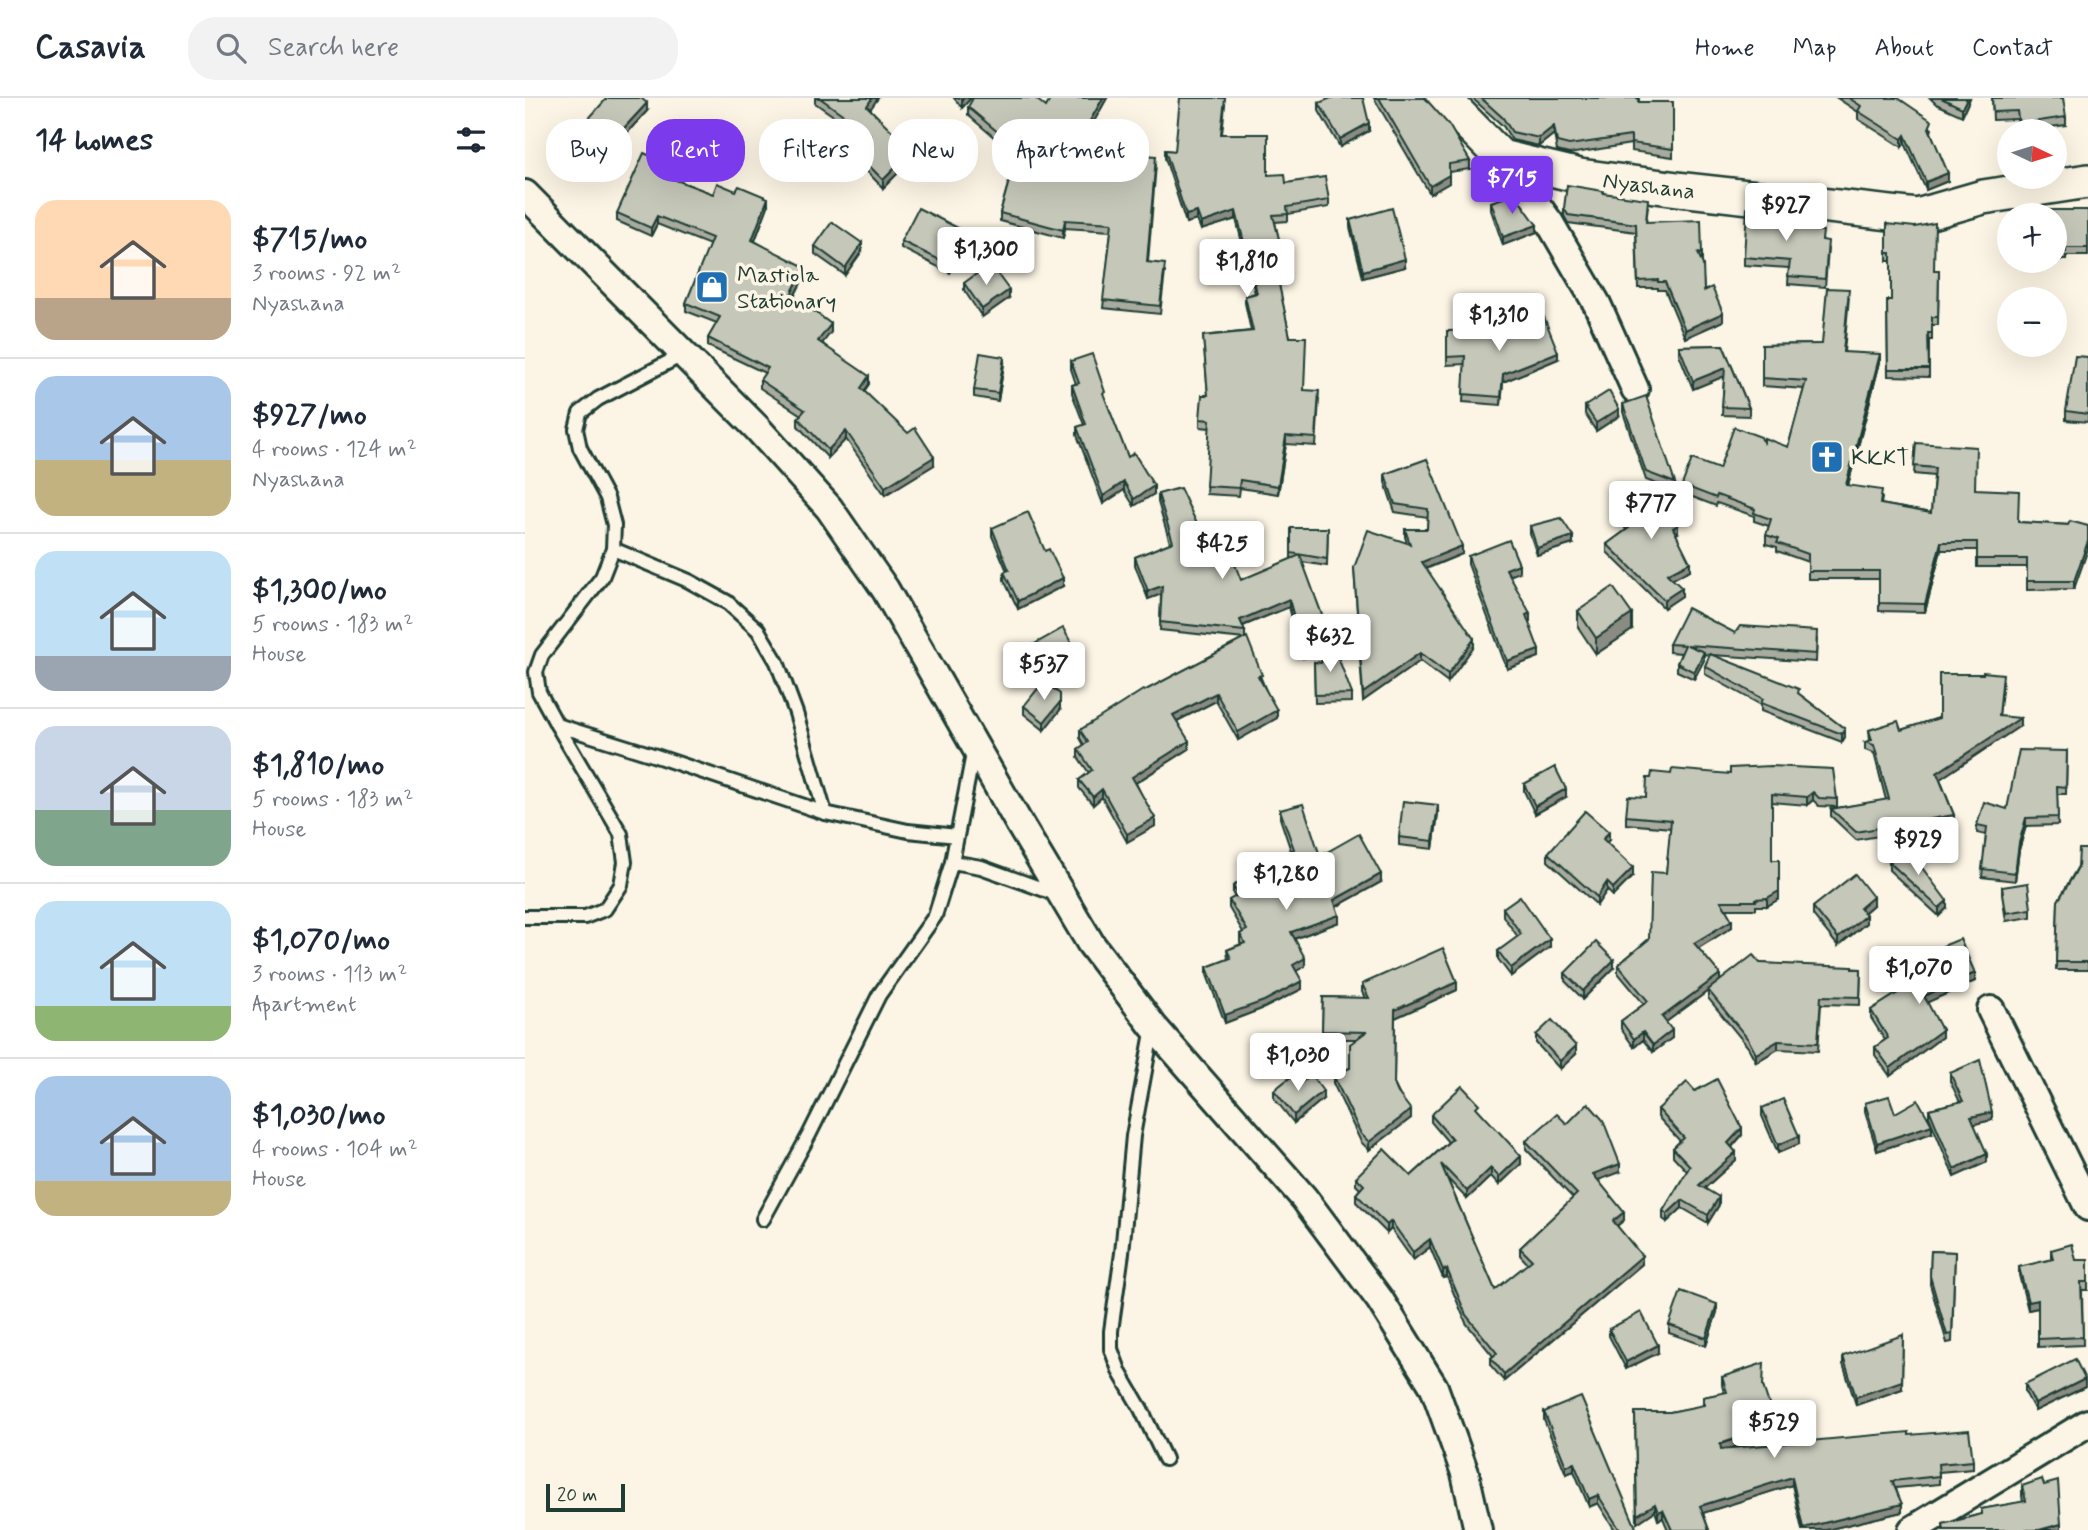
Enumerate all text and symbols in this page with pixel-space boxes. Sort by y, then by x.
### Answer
search box [188,17,678,80]
text: Casavia [35,26,146,70]
icon: search [212,29,250,67]
text: Search here [268,31,399,65]
text: Home [1695,33,1755,64]
text: Map [1793,33,1837,64]
text: About [1875,33,1934,64]
text: Contact [1972,33,2053,64]
chip: Buy [546,119,632,182]
chip: Rent [646,119,745,182]
chip: Filters [759,119,874,182]
chip: New [888,119,978,182]
chip: Apartment [992,119,1149,182]
north arrow [1997,119,2067,189]
map controls [1997,119,2067,357]
text: 14 homes [35,121,153,160]
icon: filters [452,121,490,159]
pin: $715 [1471,156,1553,216]
text: $715 [1487,164,1537,194]
street label: Nyashana [1601,166,1697,208]
pin: $927 [1745,184,1827,243]
text: $927 [1761,191,1811,221]
button: + [1997,203,2067,273]
text: $715/mo [252,220,367,259]
icon: home [91,228,175,312]
pin: $1,300 [929,228,1043,287]
text: $1,300 [953,235,1019,265]
pin: $1,810 [1190,240,1304,299]
text: $1,810 [1215,247,1279,277]
text: 3 rooms · 92 m² [252,259,401,289]
place label: Mastiola Stationary [737,261,836,317]
shop icon: Mastiola Stationary [693,268,731,306]
button: − [1997,287,2067,357]
text: Nyashana [252,289,345,319]
pin: $1,310 [1442,294,1556,353]
text: $1,310 [1469,301,1529,331]
text: $927/mo [252,396,367,435]
icon: home [91,404,175,488]
text: 4 rooms · 124 m² [252,435,417,465]
church icon: KKKT [1808,438,1846,476]
place label: KKKT [1851,444,1909,474]
text: Nyashana [252,465,345,495]
pin: $777 [1610,482,1692,541]
text: $777 [1625,489,1677,519]
pin: $425 [1181,522,1263,581]
text: $425 [1196,529,1248,559]
text: $1,300/mo [252,571,387,610]
icon: home [91,579,175,663]
text: 5 rooms · 183 m² [252,610,413,640]
pin: $632 [1289,614,1371,674]
text: $632 [1306,622,1354,652]
text: House [252,640,306,670]
pin: $537 [1003,642,1085,702]
text: $537 [1019,650,1069,680]
text: $1,810/mo [252,746,384,785]
icon: home [91,754,175,838]
text: 5 rooms · 183 m² [252,785,413,815]
text: House [252,815,306,845]
pin: $929 [1877,818,1959,877]
text: $929 [1893,825,1943,855]
pin: $1,280 [1229,852,1343,912]
text: $1,280 [1253,860,1319,890]
text: $1,070/mo [252,921,390,960]
icon: home [91,929,175,1013]
pin: $1,070 [1862,946,1976,1006]
text: $1,070 [1885,954,1953,984]
text: 3 rooms · 113 m² [252,960,407,990]
text: Apartment [252,990,357,1020]
pin: $1,030 [1241,1034,1355,1093]
text: $1,030 [1266,1041,1330,1071]
text: $1,030/mo [252,1096,386,1135]
icon: home [91,1104,175,1188]
text: 4 rooms · 104 m² [252,1135,418,1165]
text: House [252,1165,306,1195]
pin: $529 [1733,1400,1815,1460]
text: $529 [1748,1408,1800,1438]
scale bar [546,1481,625,1513]
text: 20 m [557,1483,597,1508]

